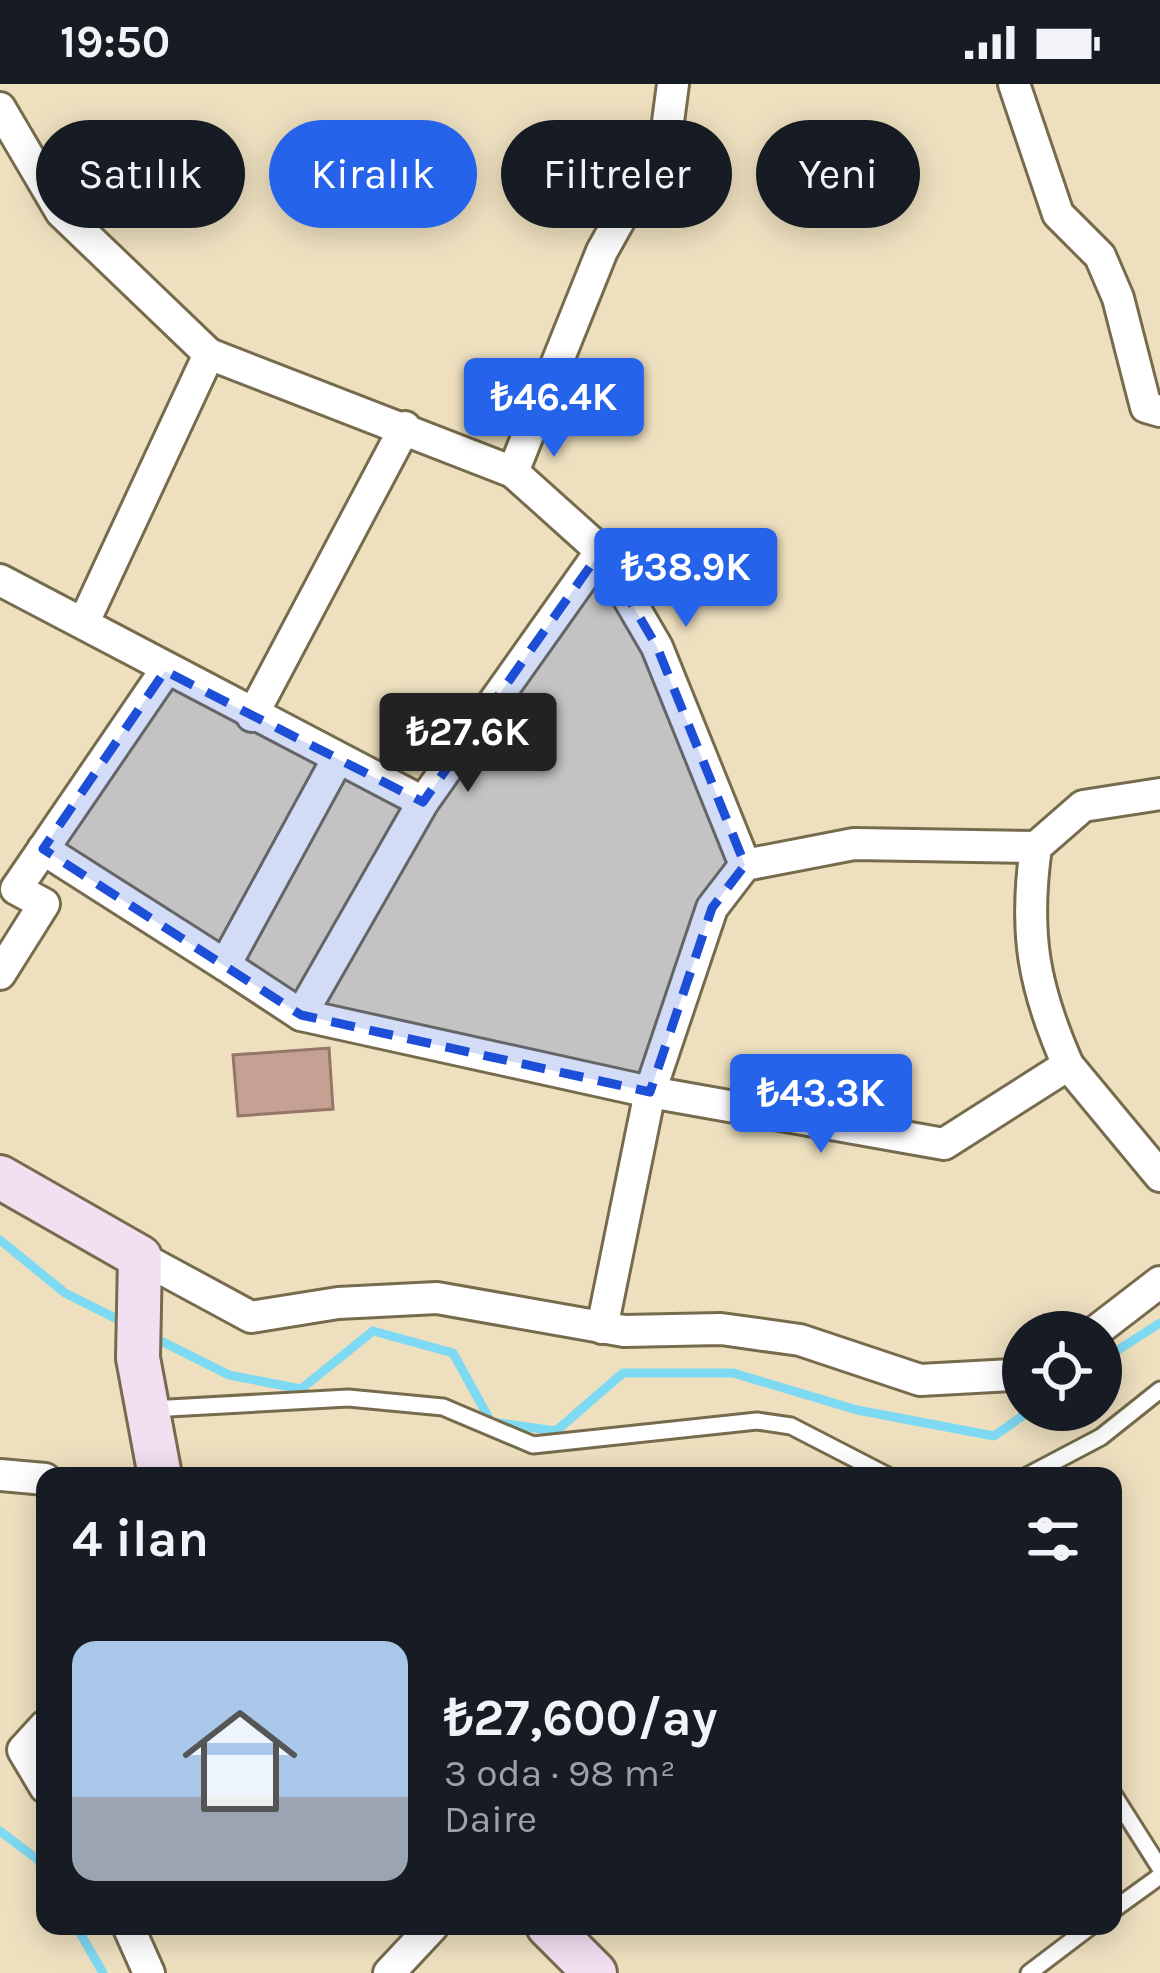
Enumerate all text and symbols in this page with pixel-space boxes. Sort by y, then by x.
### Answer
text: 19:50 [60,16,170,68]
chip: Satılık [36,120,245,228]
chip: Kiralık [269,120,477,228]
chip: Filtreler [501,120,732,228]
chip: Yeni [756,120,920,228]
pin: ₺46.4K [456,358,652,460]
text: ₺46.4K [491,374,617,420]
pin: ₺38.9K [588,528,784,630]
text: ₺38.9K [621,544,751,590]
pin: ₺27.6K [370,693,566,795]
text: ₺27.6K [407,709,529,755]
pin: ₺43.3K [723,1054,919,1156]
text: ₺43.3K [757,1070,885,1116]
map controls [1002,1311,1122,1431]
button: locate [1002,1311,1122,1431]
icon: filters [1020,1506,1086,1572]
text: 4 ilan [72,1509,209,1569]
text: ₺27,600/ay [444,1688,717,1748]
icon: home [168,1689,312,1833]
text: 3 oda · 98 m² [444,1750,676,1796]
text: Daire [444,1796,537,1842]

